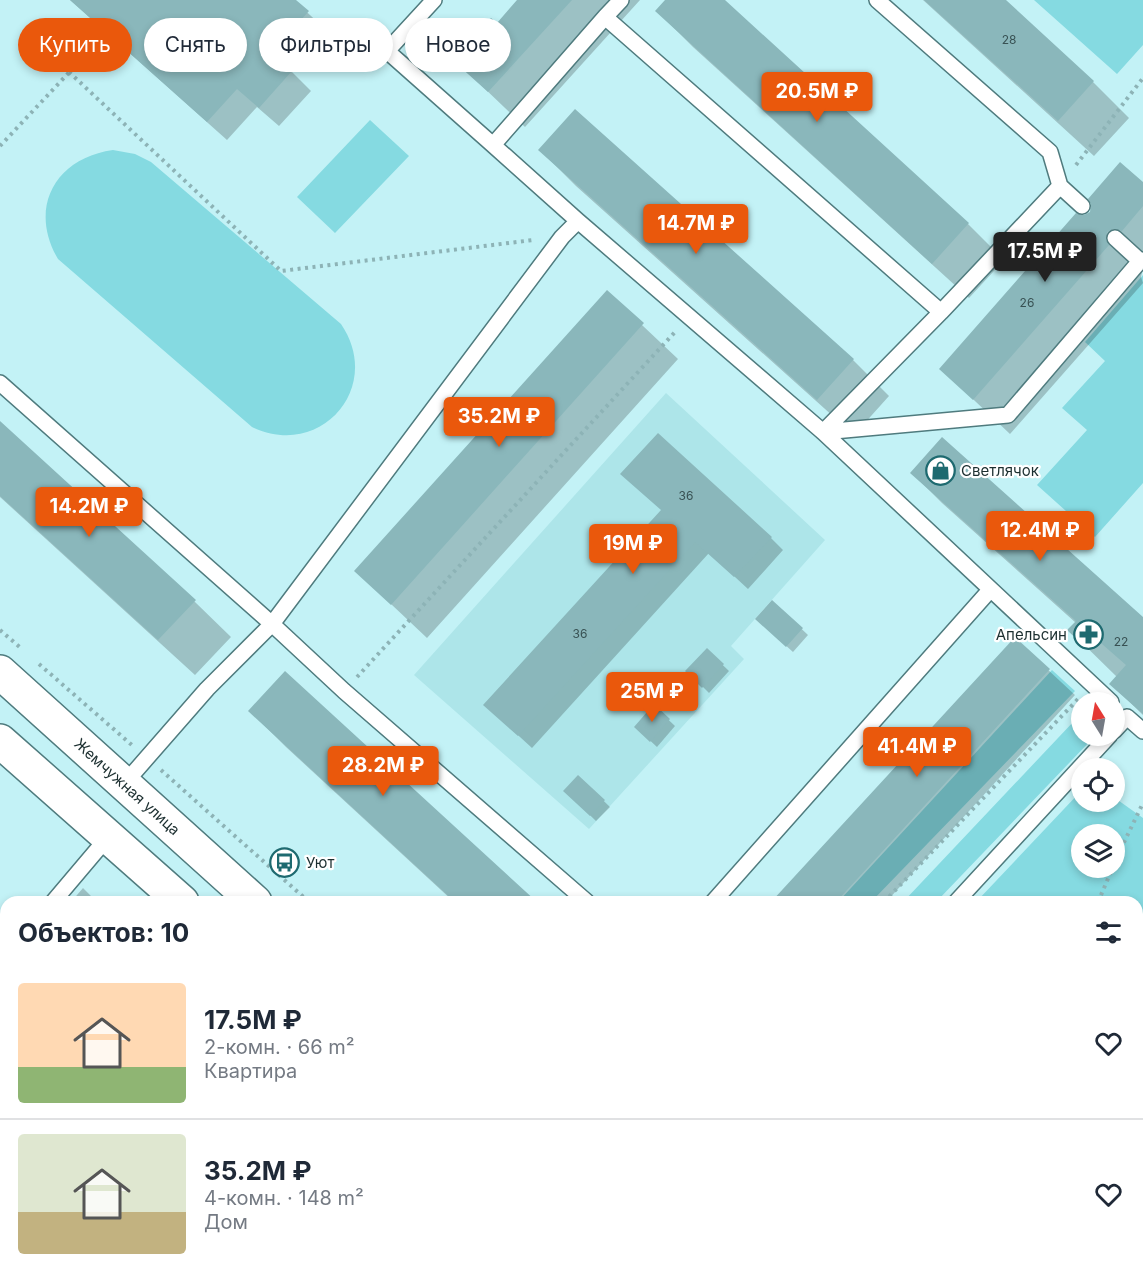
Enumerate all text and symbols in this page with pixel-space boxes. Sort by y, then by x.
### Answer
chip: Купить [18,18,132,72]
chip: Снять [144,18,247,72]
chip: Фильтры [259,18,393,72]
chip: Новое [405,18,511,72]
house number: 28 [1002,32,1016,47]
pin: 20.5M ₽ [762,72,872,123]
text: 20.5M ₽ [775,79,859,103]
pin: 14.7M ₽ [641,204,751,255]
text: 14.7M ₽ [657,211,735,235]
pin: 17.5M ₽ [990,232,1100,283]
text: 17.5M ₽ [1007,239,1083,263]
house number: 26 [1020,295,1034,310]
pin: 35.2M ₽ [444,397,554,448]
text: 35.2M ₽ [458,404,540,428]
shop icon: Светлячок [924,455,956,487]
place label: Светлячок [961,461,1039,480]
pin: 14.2M ₽ [34,487,144,538]
house number: 36 [679,488,693,503]
text: 14.2M ₽ [50,494,128,518]
pin: 12.4M ₽ [985,511,1095,562]
text: 12.4M ₽ [1000,518,1080,542]
pin: 19M ₽ [591,524,675,575]
text: 19M ₽ [603,531,663,555]
pharmacy icon: Апельсин [1072,619,1104,651]
place label: Апельсин [996,625,1067,644]
house number: 36 [573,626,587,641]
house number: 22 [1114,634,1128,649]
pin: 25M ₽ [610,672,694,723]
text: 25M ₽ [620,679,684,703]
north arrow [1071,692,1125,746]
map controls [1071,692,1125,878]
pin: 41.4M ₽ [862,727,972,778]
street label: Жемчужная улица [71,734,184,839]
text: 41.4M ₽ [877,734,957,758]
pin: 28.2M ₽ [328,746,438,797]
text: 28.2M ₽ [342,753,424,777]
button: locate [1071,758,1125,812]
button: layers [1071,824,1125,878]
bus stop icon: Уют [269,847,301,879]
place label: Уют [306,853,334,872]
icon: filters [1092,916,1125,949]
text: Объектов: 10 [18,917,189,948]
text: 17.5M ₽ [204,1004,302,1035]
icon: home [66,1007,138,1079]
icon: heart [1092,1027,1125,1060]
text: 2-комн. · 66 m² [204,1035,355,1059]
text: Квартира [204,1059,297,1083]
text: 35.2M ₽ [204,1155,312,1186]
icon: home [66,1158,138,1230]
icon: heart [1092,1178,1125,1211]
text: 4-комн. · 148 m² [204,1186,364,1210]
text: Дом [204,1210,248,1234]

